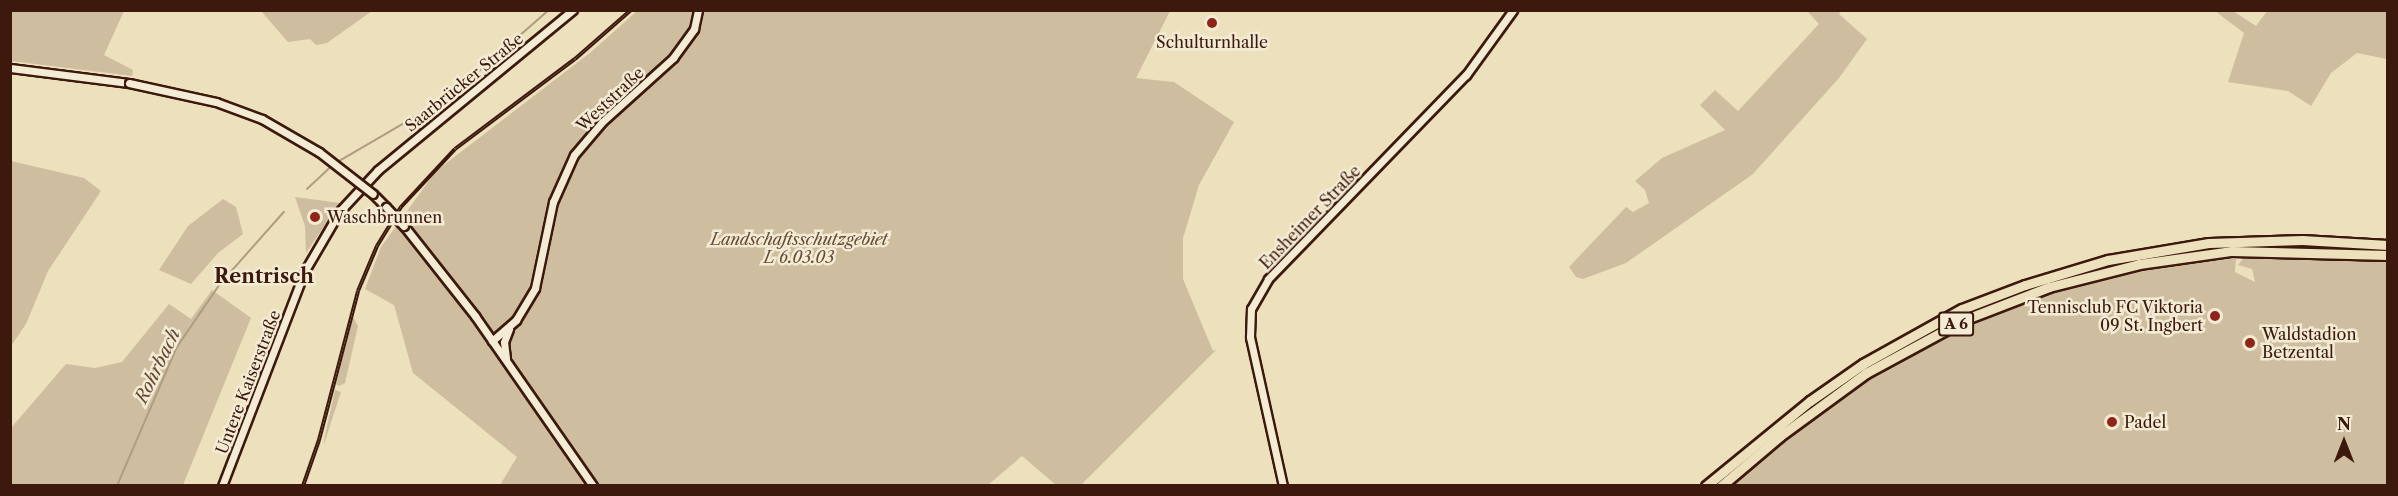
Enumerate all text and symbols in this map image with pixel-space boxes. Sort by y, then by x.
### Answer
marker: Schulturnhalle [1205,16,1219,30]
street label: Saarbrücker Straße [401,28,527,136]
place label: Schulturnhalle [1156,32,1268,52]
street label: Weststraße [572,63,648,135]
street label: Ensheimer Straße [1255,161,1365,273]
place label: Waschbrunnen [327,207,442,227]
marker: Waschbrunnen [308,210,322,224]
park label: Landschaftsschutzgebiet L 6.03.03 [710,229,888,267]
district label: Rentrisch [214,264,314,288]
place label: Tennisclub FC Viktoria 09 St. Ingbert [2027,297,2203,335]
street label: Untere Kaiserstraße [212,307,284,457]
marker: Tennisclub FC Viktoria 09 St. Ingbert [2208,309,2222,323]
road number: A 6 [1936,312,1976,336]
place label: Waldstadion Betzental [2262,324,2356,362]
water label: Rohrbach [131,325,185,407]
marker: Waldstadion Betzental [2243,336,2257,350]
place label: Padel [2124,412,2166,432]
north arrow [2314,412,2374,472]
text: N [2337,414,2351,434]
marker: Padel [2105,415,2119,429]

